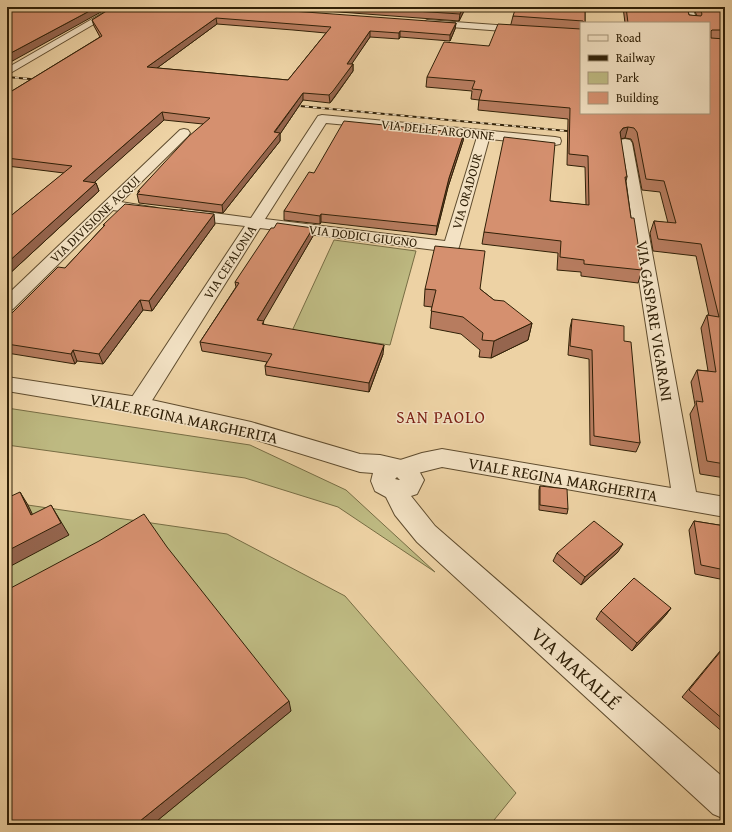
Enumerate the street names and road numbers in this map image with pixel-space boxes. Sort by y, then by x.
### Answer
street label: VIA DELLE ARGONNE [380,115,496,145]
street label: VIA ORADOUR [447,150,487,231]
street label: VIA DIVISIONE ACQUI [46,171,144,267]
street label: VIA DODICI GIUGNO [308,220,418,252]
street label: VIA CEFALONIA [199,221,261,303]
street label: VIA GASPARE VIGARANI [630,239,680,403]
street label: VIALE REGINA MARGHERITA [88,386,281,450]
street label: VIALE REGINA MARGHERITA [466,451,660,508]
street label: VIA MAKALLÉ [525,620,627,716]

